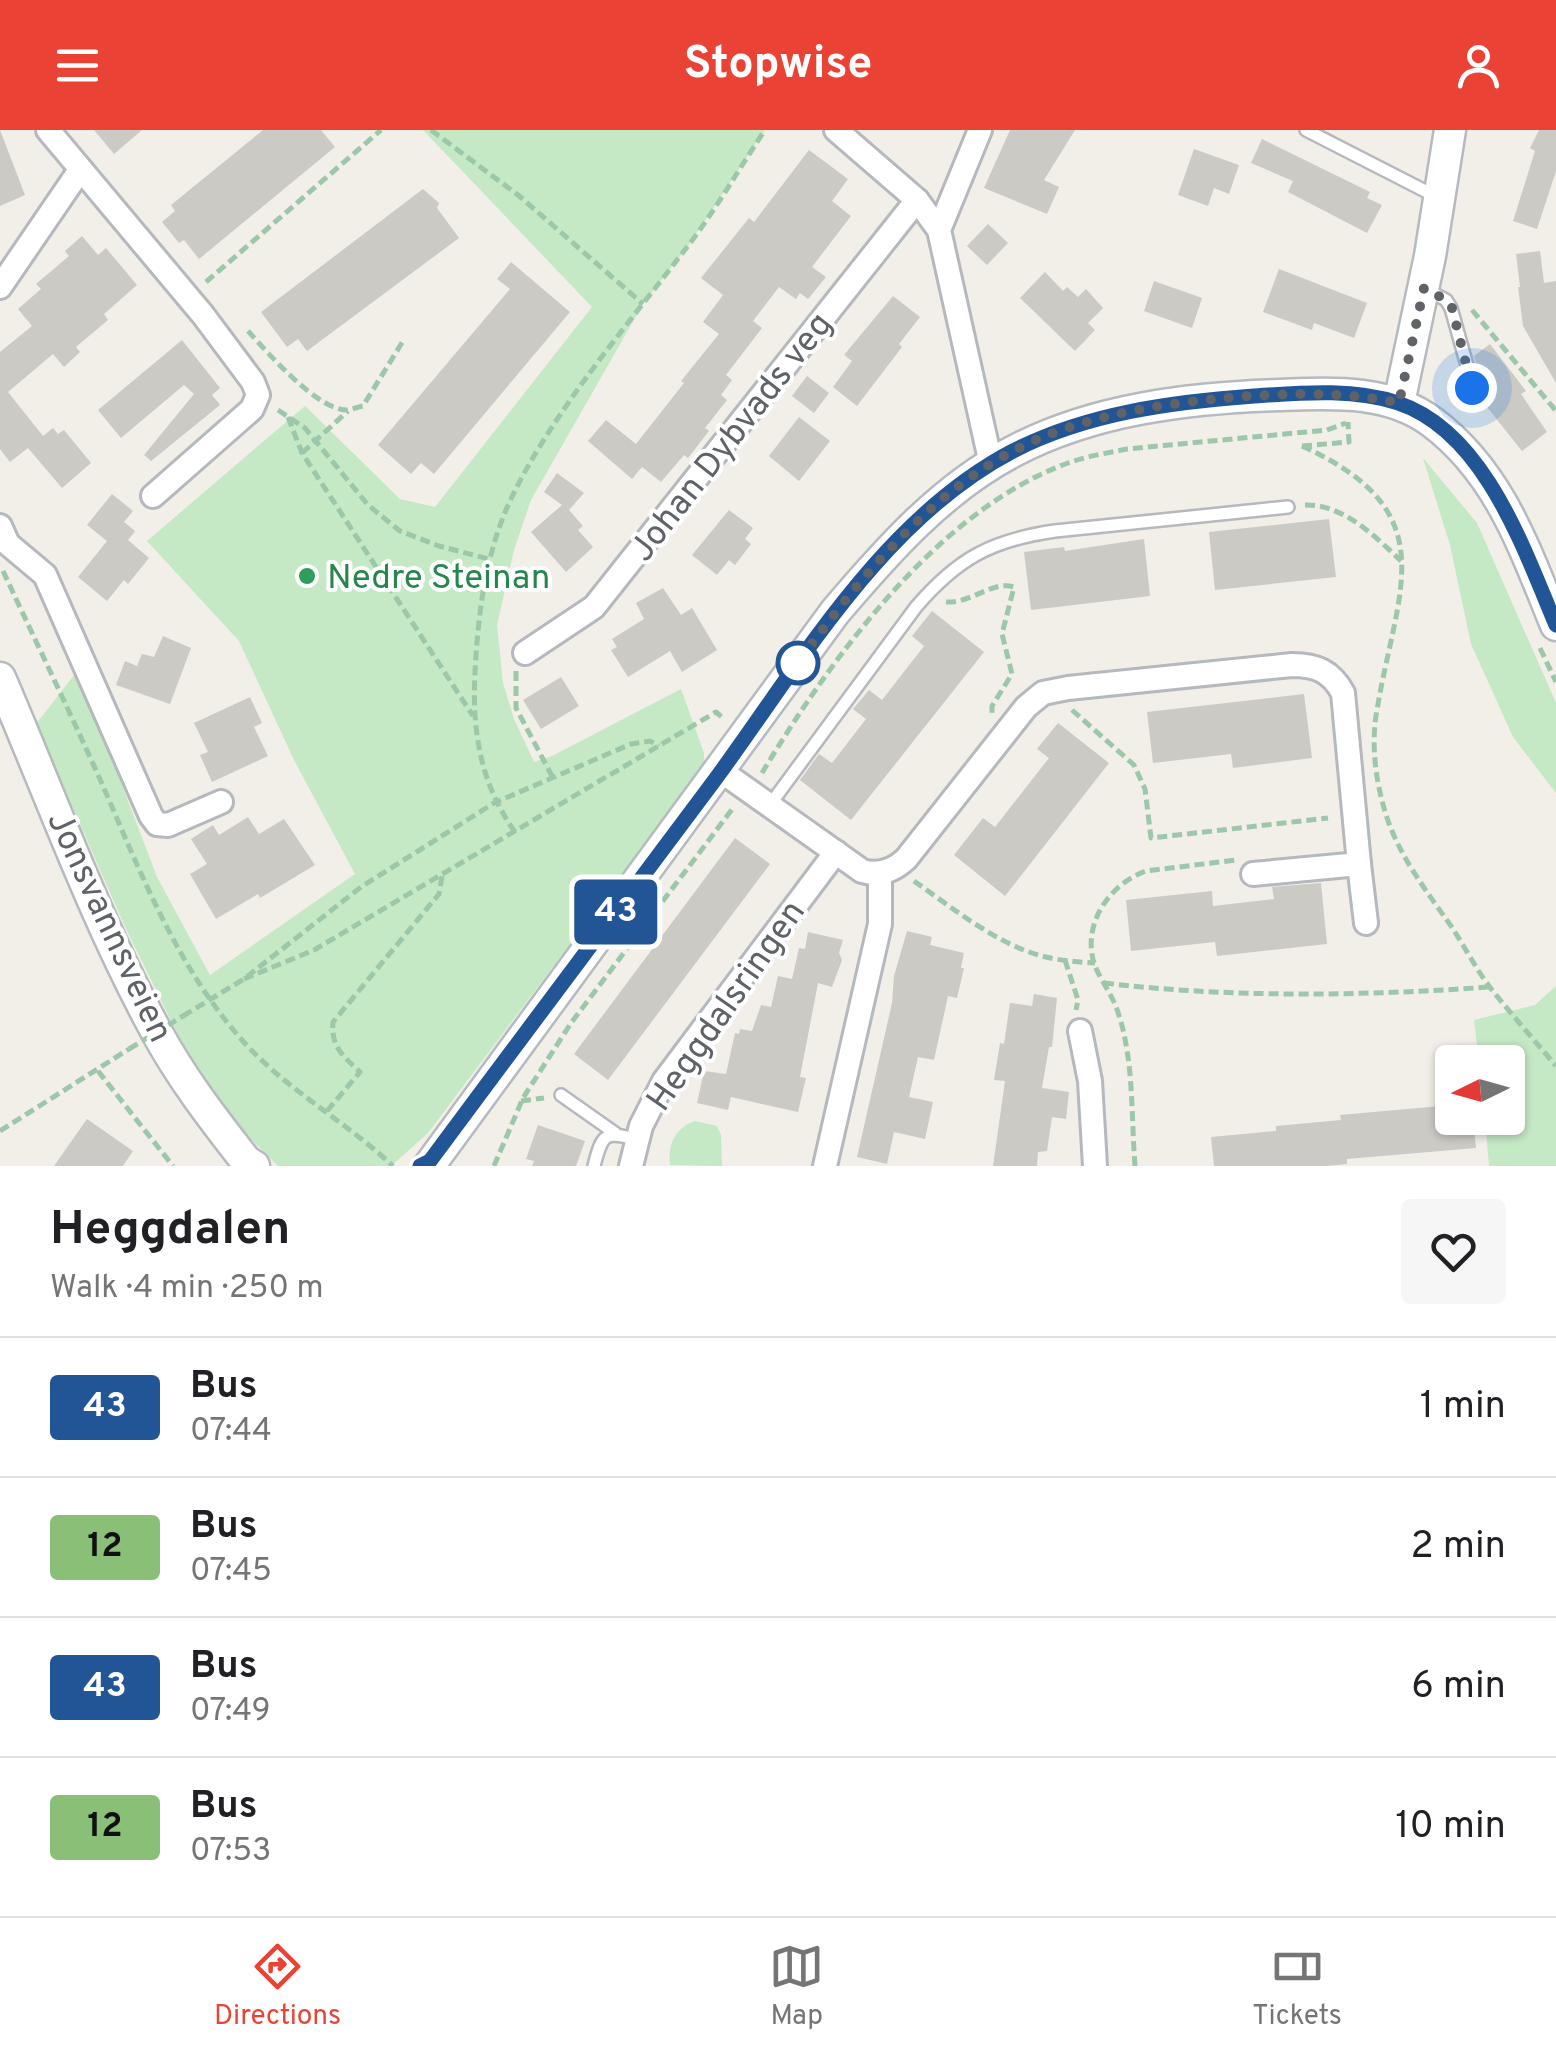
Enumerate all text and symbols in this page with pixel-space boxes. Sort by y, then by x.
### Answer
text: Stopwise [684,37,872,94]
icon: menu [50,38,105,93]
icon: person [1451,38,1506,93]
street label: Johan Dybvads veg [621,304,843,571]
your location [1447,363,1497,413]
place label: Nedre Steinan [327,557,550,601]
marker: Nedre Steinan [296,565,318,587]
unlabelled marker [777,642,819,684]
street label: Jonsvannsveien [35,805,181,1050]
line badge: 43 [571,880,661,944]
text: 43 [594,890,638,934]
street label: Heggdalsringen [638,893,817,1121]
north arrow [1435,1045,1525,1135]
map controls [1435,1045,1525,1135]
button: heart [1401,1199,1506,1304]
text: Heggdalen [50,1201,290,1261]
text: Walk · 4 min · 250 m [50,1269,324,1309]
text: Bus [190,1363,257,1412]
text: 1 min [1420,1383,1506,1432]
text: 43 [83,1385,127,1429]
text: 07:44 [190,1412,272,1452]
text: Bus [190,1503,257,1552]
text: 2 min [1411,1523,1506,1572]
text: 12 [87,1525,123,1569]
text: 07:45 [190,1552,272,1592]
text: Bus [190,1643,257,1692]
text: 6 min [1411,1663,1506,1712]
text: 43 [83,1665,127,1709]
text: 07:49 [190,1692,271,1732]
text: Bus [190,1783,257,1832]
text: 10 min [1395,1803,1506,1852]
text: 12 [87,1805,123,1849]
text: 07:53 [190,1832,271,1872]
tab: Directions [214,1939,341,2035]
tab: Map [769,1939,824,2035]
tab: Tickets [1252,1939,1342,2035]

